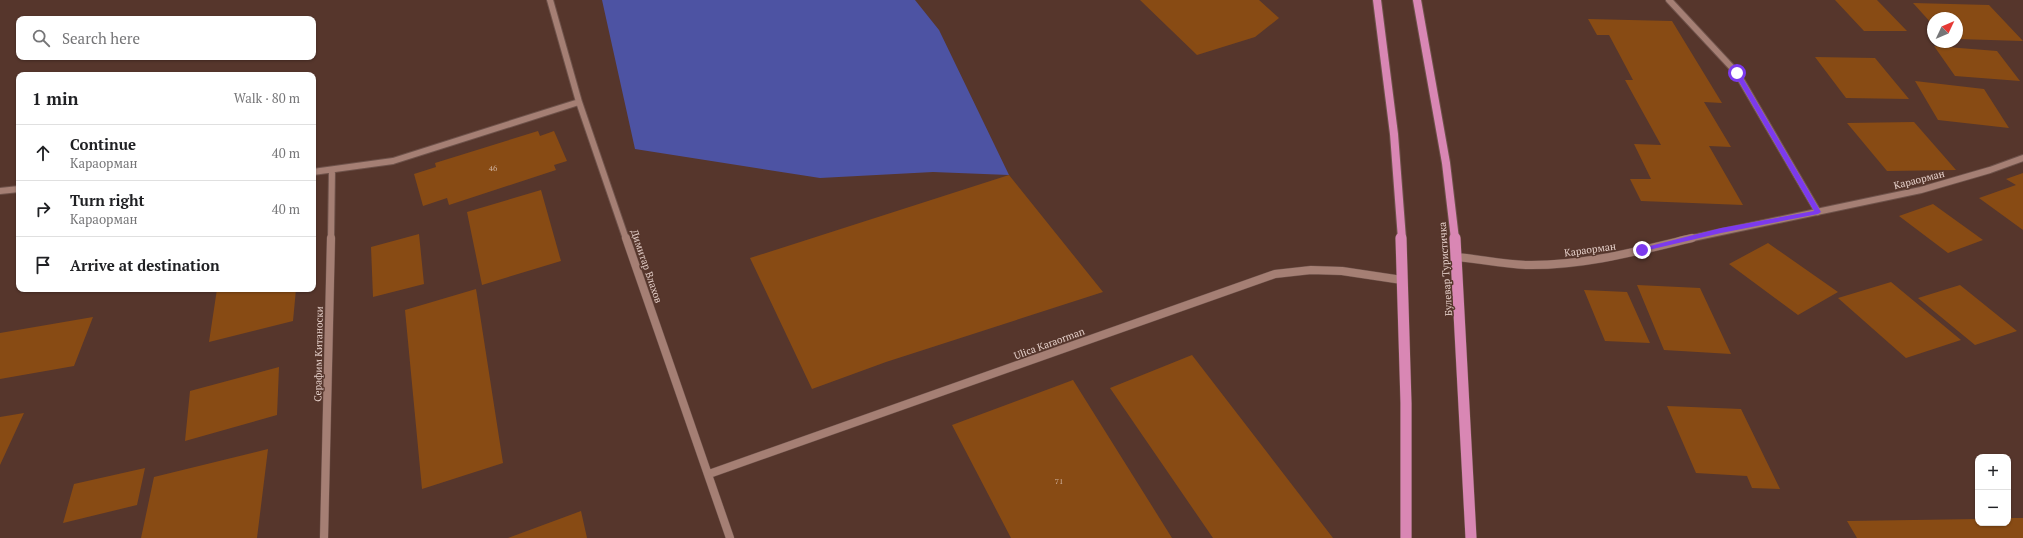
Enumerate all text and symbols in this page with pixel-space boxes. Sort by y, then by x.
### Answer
north arrow [1927,12,1963,48]
search box [16,16,316,60]
icon: search [30,27,52,49]
text: Search here [62,28,140,48]
route start [1728,64,1746,82]
text: 1 min [32,87,79,110]
text: Walk · 80 m [234,89,300,107]
text: Continue [70,134,136,154]
icon: ahead [32,142,54,164]
text: 40 m [272,144,300,162]
text: Караорман [70,154,138,172]
house number: 46 [489,163,498,173]
street label: Караорман [1892,167,1946,192]
text: Turn right [70,190,145,210]
icon: right [32,198,54,220]
text: 40 m [272,200,300,218]
text: Караорман [70,210,138,228]
street label: Булевар Туристичка [1436,221,1455,316]
street label: Димитар Влахов [628,228,665,305]
street label: Караорман [1563,239,1617,260]
route end [1633,241,1651,259]
icon: arrive [32,254,54,276]
text: Arrive at destination [70,255,220,275]
street label: Серафим Китаноски [311,306,326,402]
street label: Ulica Karaorman [1012,325,1086,362]
map controls [1975,454,2011,526]
button: + [1975,454,2011,490]
house number: 71 [1055,476,1063,486]
button: − [1975,490,2011,526]

